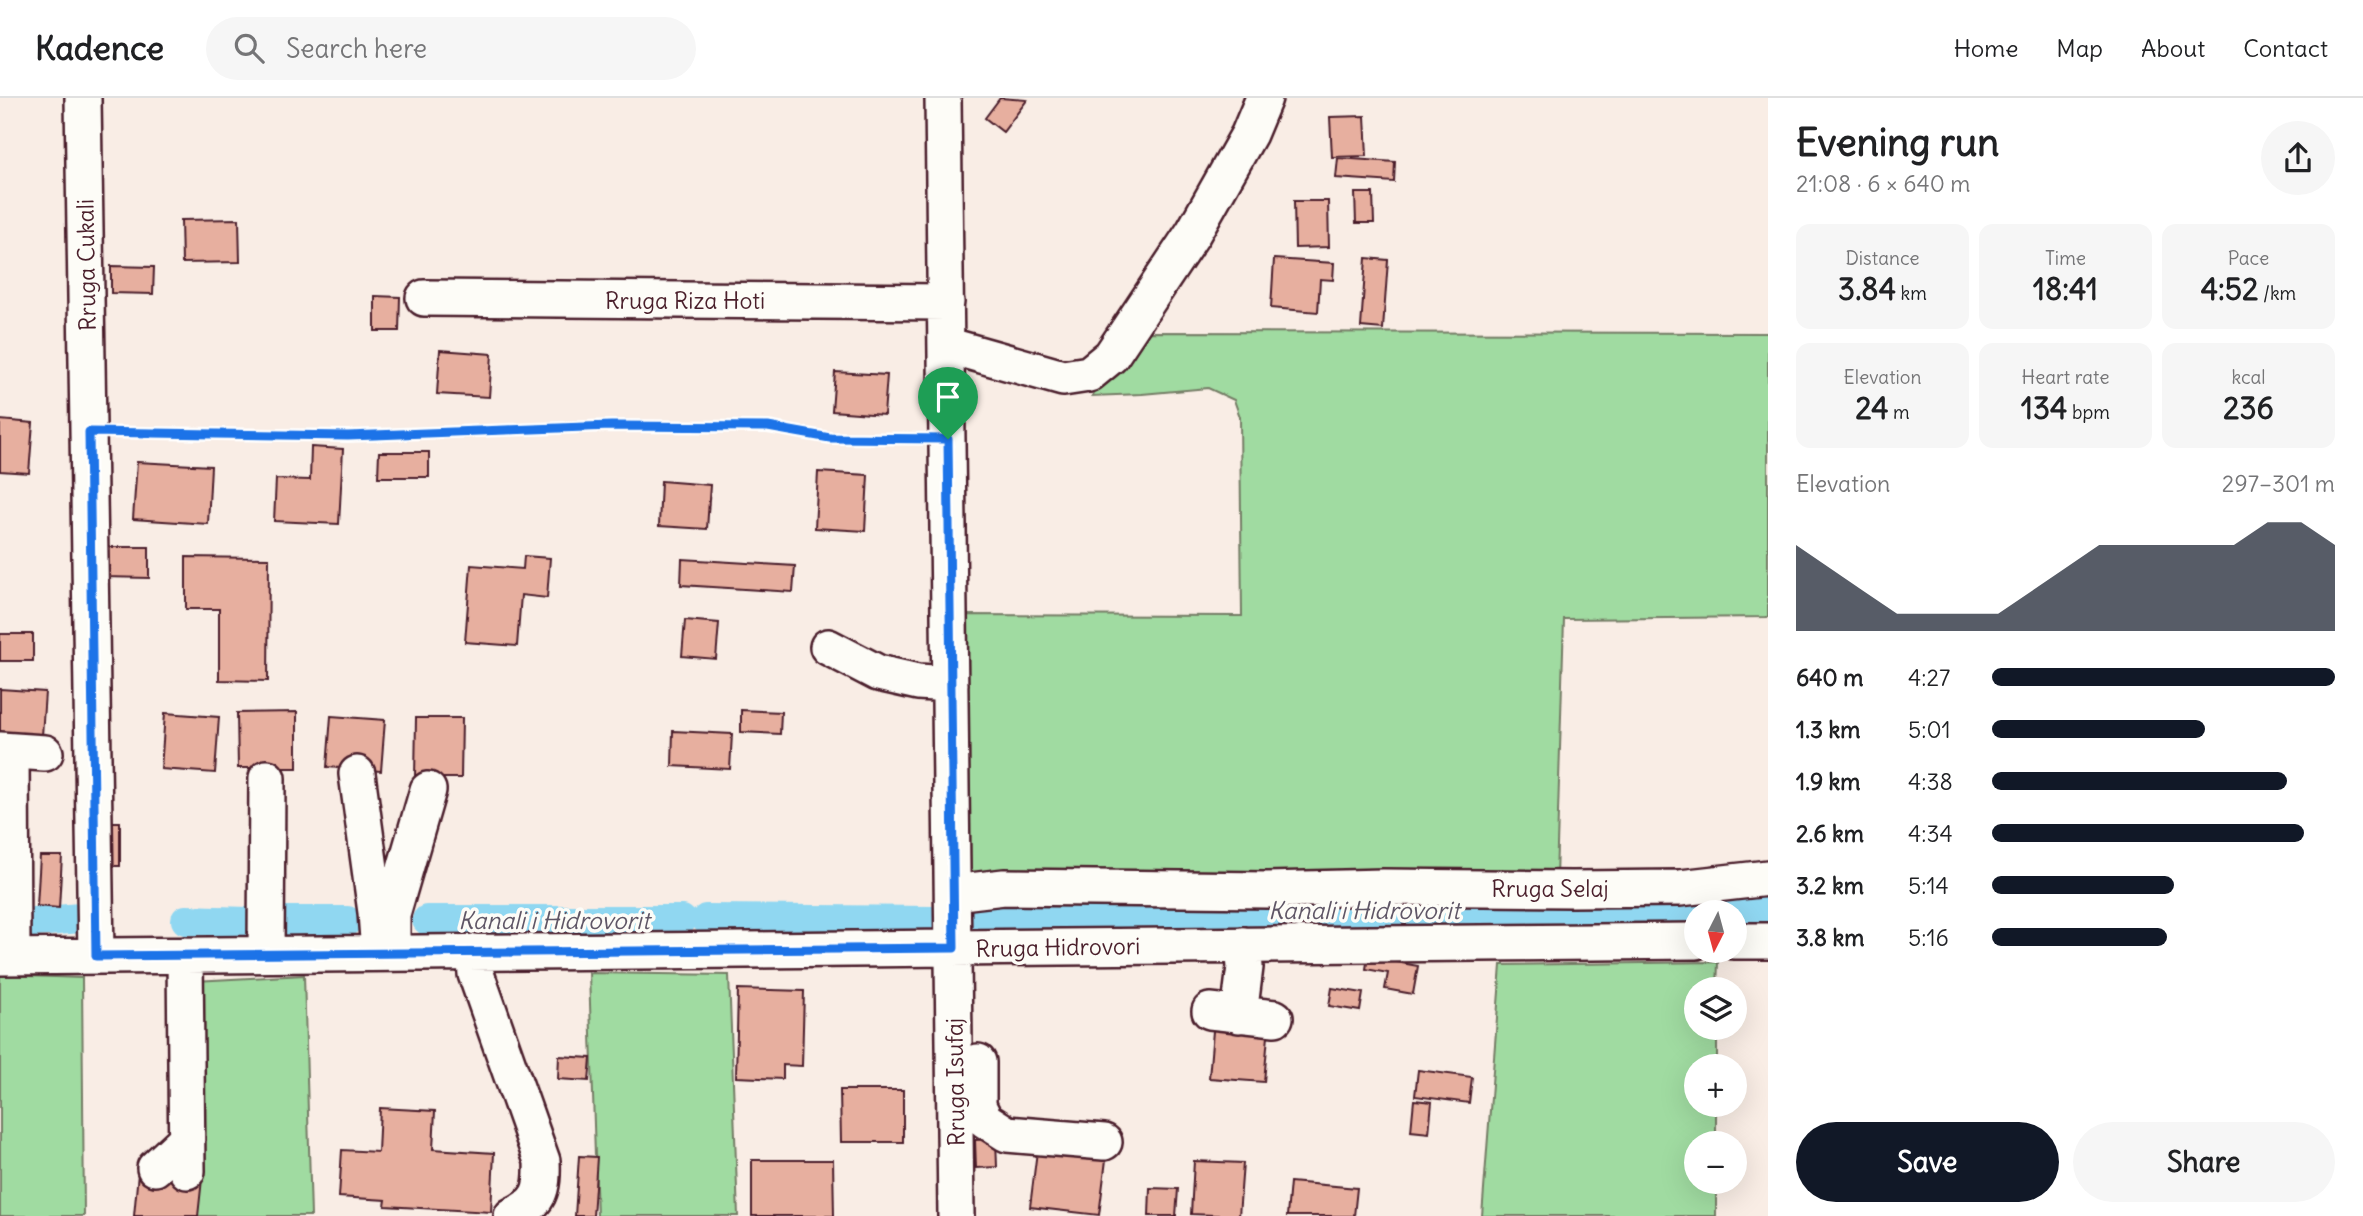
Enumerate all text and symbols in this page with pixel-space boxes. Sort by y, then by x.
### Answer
search box [206,17,696,80]
text: Kadence [35,27,164,69]
icon: search [230,29,268,67]
text: Search here [286,32,427,65]
text: Home [1954,33,2018,63]
text: Map [2056,33,2103,63]
text: About [2141,33,2205,63]
text: Contact [2243,33,2328,63]
text: Evening run [1796,119,1999,166]
button: share [2261,121,2335,195]
text: 21:08 · 6 × 640 m [1796,169,1971,198]
street label: Rruga Cukali [70,199,102,331]
text: Distance [1845,246,1920,270]
text: Time [2045,246,2086,270]
text: Pace [2228,246,2269,270]
text: 3.84 [1838,270,1896,308]
text: 18:41 [2033,270,2098,308]
text: 4:52 [2201,270,2259,308]
text: km [1896,281,1927,305]
text: /km [2259,281,2296,305]
street label: Rruga Riza Hoti [605,286,765,315]
text: Elevation [1844,365,1921,389]
text: Heart rate [2021,365,2110,389]
text: kcal [2231,365,2266,389]
pin [918,367,978,439]
icon: arrive [929,378,967,416]
text: 24 [1855,389,1889,427]
text: 134 [2021,389,2067,427]
text: 236 [2223,389,2274,427]
text: m [1889,400,1910,424]
text: bpm [2067,400,2110,424]
text: Elevation [1796,469,1890,498]
text: 297–301 m [2222,469,2335,498]
text: 640 m [1796,663,1863,692]
text: 4:27 [1908,663,1950,692]
text: 1.3 km [1796,715,1860,744]
text: 5:01 [1908,715,1951,744]
text: 1.9 km [1796,767,1861,796]
text: 4:38 [1908,767,1953,796]
text: 2.6 km [1796,819,1864,848]
text: 4:34 [1908,819,1953,848]
text: 3.2 km [1796,871,1864,900]
text: 5:14 [1908,871,1949,900]
street label: Rruga Selaj [1491,874,1609,903]
water label: Kanali i Hidrovorit [1268,895,1463,925]
north arrow [1684,900,1746,962]
map controls [1684,900,1747,1194]
water label: Kanali i Hidrovorit [458,905,653,935]
text: 3.8 km [1796,923,1864,952]
text: 5:16 [1908,923,1949,952]
street label: Rruga Hidrovori [975,931,1141,963]
button: layers [1684,977,1747,1040]
street label: Rruga Isufaj [939,1018,971,1146]
button: + [1684,1054,1747,1117]
button: Save [1796,1122,2059,1202]
button: Share [2073,1122,2335,1202]
button: − [1684,1131,1747,1194]

